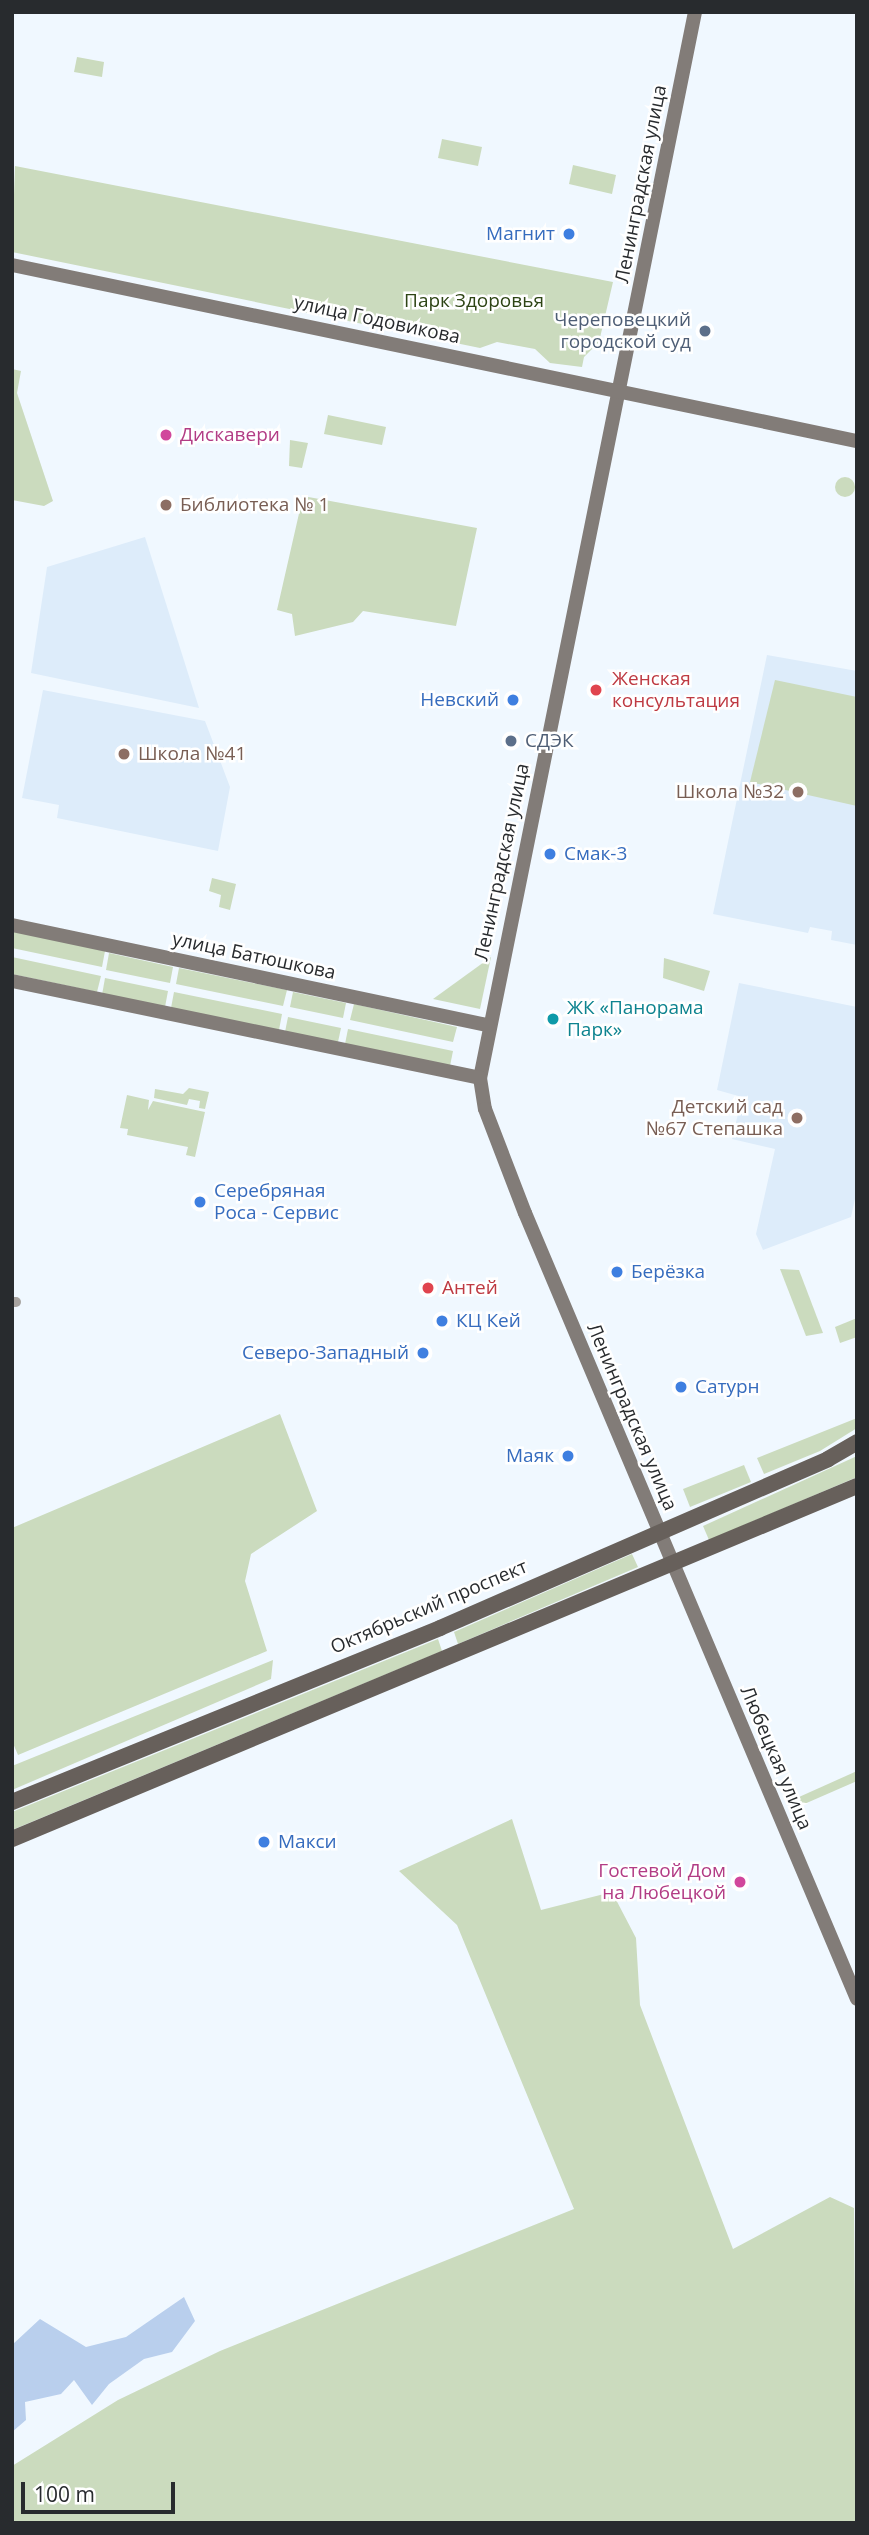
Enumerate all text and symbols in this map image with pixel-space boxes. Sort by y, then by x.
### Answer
street label: Ленинградская улица [611,83,671,285]
place label: Магнит [486,223,555,245]
marker: Магнит [561,226,577,242]
park label: Парк Здоровья [404,290,544,312]
street label: улица Годовикова [292,291,462,349]
place label: Череповецкий городской суд [554,309,691,353]
marker: Череповецкий городской суд [697,323,713,339]
place label: Дискавери [180,424,280,446]
marker: Дискавери [158,427,174,443]
place label: Библиотека № 1 [180,494,329,516]
marker: Библиотека № 1 [158,497,174,513]
place label: Женская консультация [612,668,740,712]
marker: Женская консультация [586,680,606,700]
place label: Невский [420,689,499,711]
marker: Невский [505,692,521,708]
place label: СДЭК [525,730,574,752]
marker: СДЭК [503,733,519,749]
place label: Школа №41 [138,743,246,765]
marker: Школа №41 [116,746,132,762]
street label: Ленинградская улица [470,761,534,963]
place label: Школа №32 [676,781,784,803]
marker: Школа №32 [790,784,806,800]
place label: Смак-3 [564,843,627,865]
marker: Смак-3 [542,846,558,862]
street label: улица Батюшкова [170,928,338,984]
place label: ЖК «Панорама Парк» [567,997,703,1041]
marker: ЖК «Панорама Парк» [545,1011,561,1027]
place label: Детский сад №67 Степашка [646,1096,783,1140]
marker: Детский сад №67 Степашка [789,1110,805,1126]
place label: Серебряная Роса - Сервис [214,1180,339,1224]
marker: Серебряная Роса - Сервис [192,1194,208,1210]
place label: Берёзка [631,1261,705,1283]
marker: Берёзка [609,1264,625,1280]
place label: Антей [442,1277,498,1299]
marker: Антей [420,1280,436,1296]
place label: КЦ Кей [456,1310,521,1332]
marker: КЦ Кей [434,1313,450,1329]
street label: Ленинградская улица [582,1320,682,1514]
place label: Северо-Западный [242,1342,409,1364]
marker: Северо-Западный [415,1345,431,1361]
place label: Сатурн [695,1376,760,1398]
marker: Сатурн [673,1379,689,1395]
place label: Маяк [506,1445,554,1467]
marker: Маяк [560,1448,576,1464]
street label: Октябрьский проспект [327,1555,531,1659]
street label: Любецкая улица [735,1683,817,1833]
place label: Макси [278,1831,337,1853]
marker: Макси [256,1834,272,1850]
place label: Гостевой Дом на Любецкой [598,1860,726,1904]
marker: Гостевой Дом на Любецкой [732,1874,748,1890]
scale bar [24,2468,178,2512]
text: 100 m [34,2480,95,2508]

